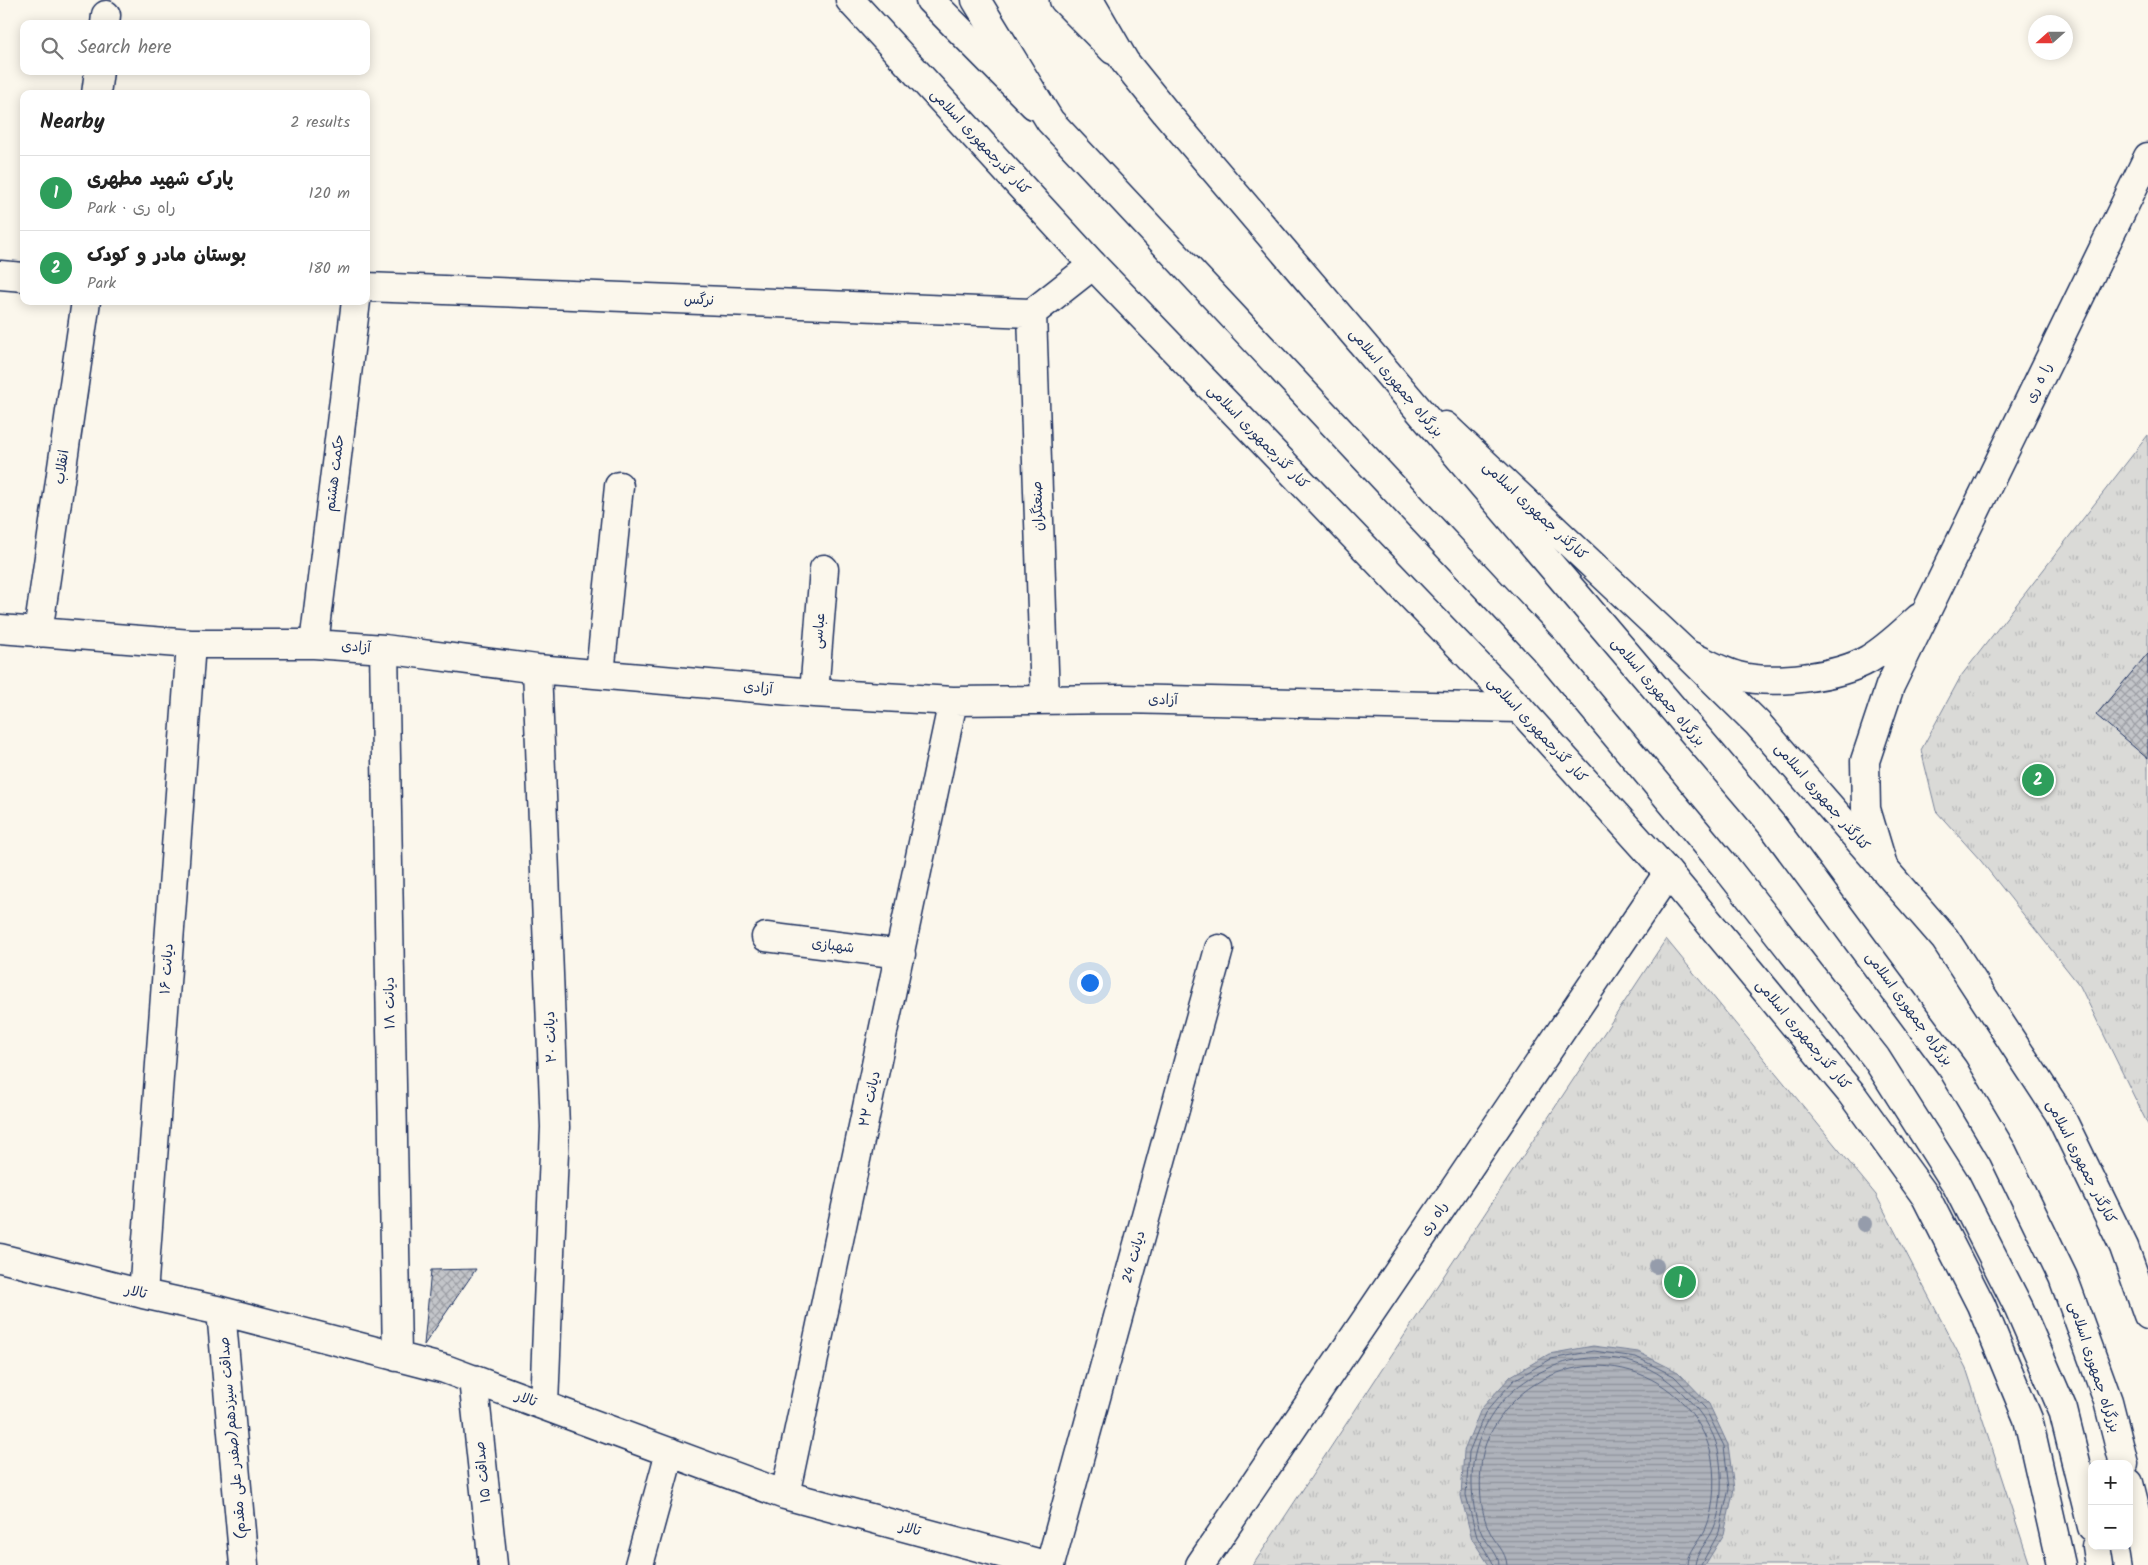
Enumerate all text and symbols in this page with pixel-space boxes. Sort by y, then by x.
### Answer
north arrow [2028,15,2073,60]
search box [20,20,370,75]
text: Search here [78,33,172,63]
icon: search [38,34,66,62]
street label: کنار گذرجمهوری اسلامی [925,84,1035,200]
text: Nearby [40,106,105,139]
text: 2 results [290,110,350,135]
text: پارک شهید مطهری [87,165,233,195]
text: 1 [54,181,58,206]
text: 120 m [309,181,350,206]
text: Park · راه ری [87,196,176,221]
text: بوستان مادر و کودک [87,241,246,271]
text: 2 [51,256,61,281]
text: 180 m [308,256,350,281]
text: Park [87,271,116,296]
street label: نرگس [684,288,714,312]
street label: بزرگراه جمهوری اسلامی [1344,324,1448,442]
street label: را ه ری [2020,359,2058,407]
street label: کنار گذرجمهوری اسلامی [1202,380,1314,494]
street label: حکمت هشتم [319,433,351,513]
street label: انقلاب [49,448,75,486]
street label: کنارگذر جمهوری اسلامی [1478,456,1592,566]
street label: صنعتگران [1026,480,1050,532]
street label: عباسی [806,612,832,650]
street label: بزرگراه جمهوری اسلامی [1606,633,1710,751]
street label: آزادی [340,635,372,659]
street label: کنار گذرجمهوری اسلامی [1482,672,1592,788]
street label: آزادی [742,676,774,700]
street label: آزادی [1148,689,1179,711]
street label: کنارگذر جمهوری اسلامی [1769,738,1875,856]
pin: 2 [2022,761,2054,799]
street label: شهبازی [810,932,856,960]
street label: دیانت ۱۶ [154,943,180,995]
street label: بزرگراه جمهوری اسلامی [1860,947,1958,1071]
your location [1077,970,1103,996]
street label: کنار گذرجمهوری اسلامی [1750,975,1856,1095]
street label: دیانت ۱۸ [379,977,401,1029]
street label: دیانت ۲۰ [539,1011,563,1063]
street label: دیانت ۲۲ [853,1069,887,1129]
street label: کنارگذر جمهوری اسلامی [2040,1096,2122,1228]
street label: راه ری [1414,1197,1454,1241]
street label: دیانت 24 [1116,1228,1152,1286]
pin: 1 [1664,1263,1696,1301]
street label: تالار [122,1279,150,1305]
street label: بزرگراه جمهوری اسلامی [2062,1299,2126,1435]
street label: صداقت سیزدهم(صفدر علی مقدم) [213,1336,253,1540]
street label: تالار [511,1385,541,1413]
street label: صداقت ۱۵ [469,1440,497,1504]
map controls [2088,1460,2133,1550]
button: + [2088,1460,2133,1505]
button: − [2088,1505,2133,1550]
street label: تالار [896,1515,924,1543]

